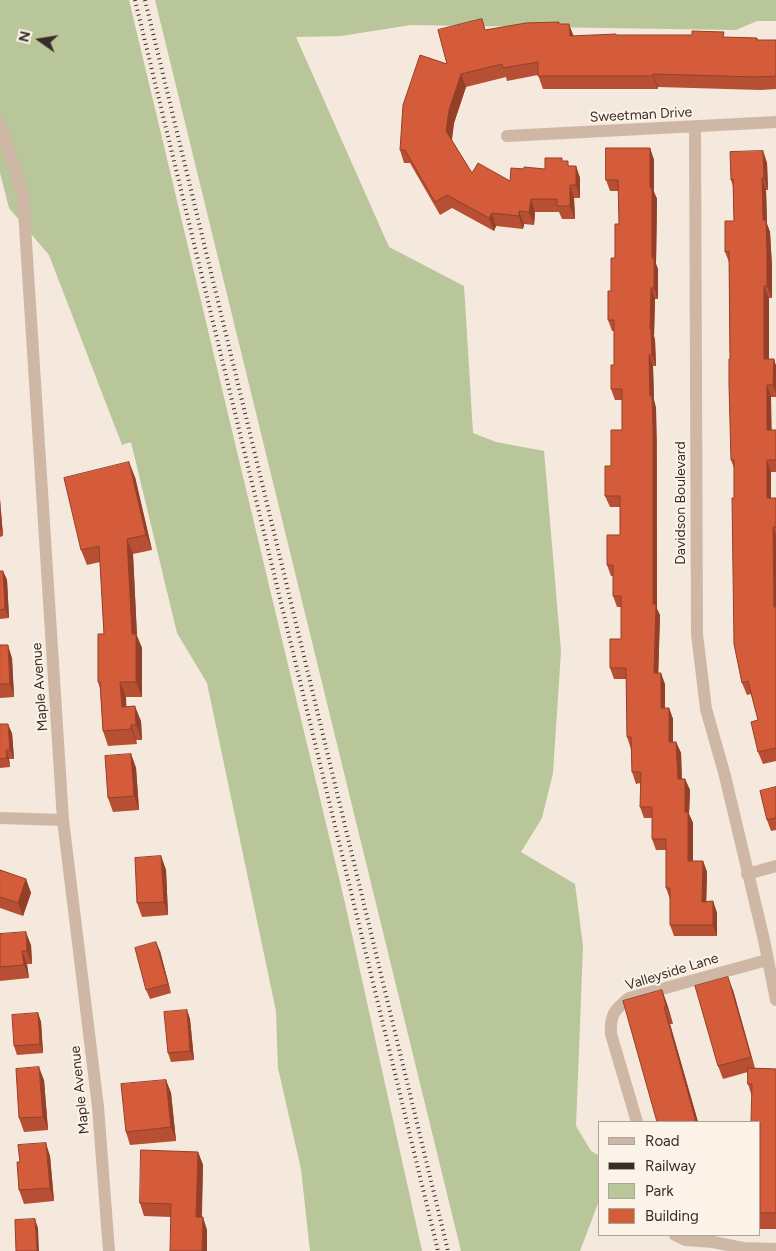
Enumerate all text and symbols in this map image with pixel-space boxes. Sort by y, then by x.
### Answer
north arrow [15,15,65,65]
text: N [15,29,34,44]
street label: Sweetman Drive [589,104,693,126]
street label: Davidson Boulevard [673,441,689,565]
street label: Maple Avenue [29,642,51,732]
street label: Valleyside Lane [624,950,720,994]
street label: Maple Avenue [67,1045,93,1135]
legend [598,1121,761,1236]
text: Road [645,1132,680,1150]
text: Railway [645,1157,696,1175]
text: Park [645,1182,674,1200]
text: Building [645,1207,699,1225]

